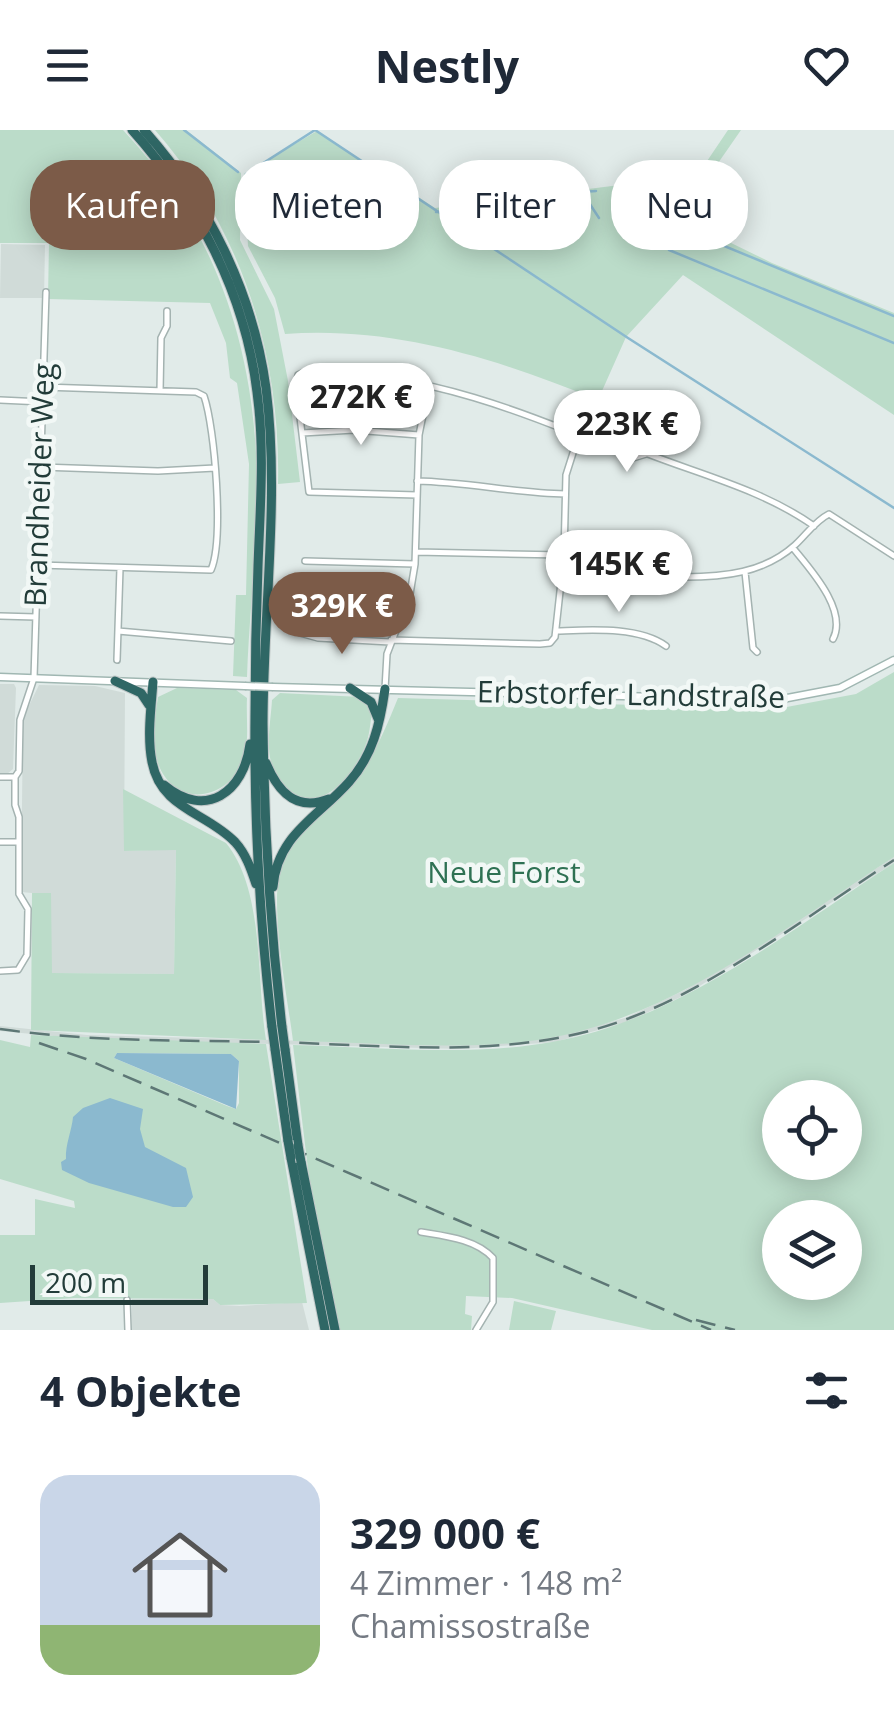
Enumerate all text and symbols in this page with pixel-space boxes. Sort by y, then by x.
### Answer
text: Nestly [375,35,519,96]
icon: menu [40,38,95,93]
icon: heart [799,38,854,93]
chip: Kaufen [30,160,215,250]
chip: Mieten [235,160,419,250]
chip: Filter [439,160,591,250]
chip: Neu [611,160,748,250]
street label: Brandheider Weg [14,362,63,608]
pin: 272K € [280,363,442,448]
text: 272K € [310,374,412,417]
pin: 223K € [546,390,708,475]
text: 223K € [576,401,678,444]
pin: 145K € [538,530,700,615]
text: 145K € [568,541,670,584]
pin: 329K € [261,572,423,657]
text: 329K € [291,583,393,626]
street label: Erbstorfer Landstraße [477,670,785,717]
park label: Neue Forst [427,851,581,892]
map controls [762,1080,862,1300]
button: locate [762,1080,862,1180]
button: layers [762,1200,862,1300]
scale bar [30,1260,208,1304]
text: 200 m [45,1263,126,1301]
text: 4 Objekte [40,1362,242,1419]
icon: filters [799,1363,854,1418]
text: 329 000 € [350,1504,540,1561]
icon: home [120,1515,240,1635]
text: 4 Zimmer · 148 m² [350,1561,622,1604]
text: Chamissostraße [350,1604,590,1647]

